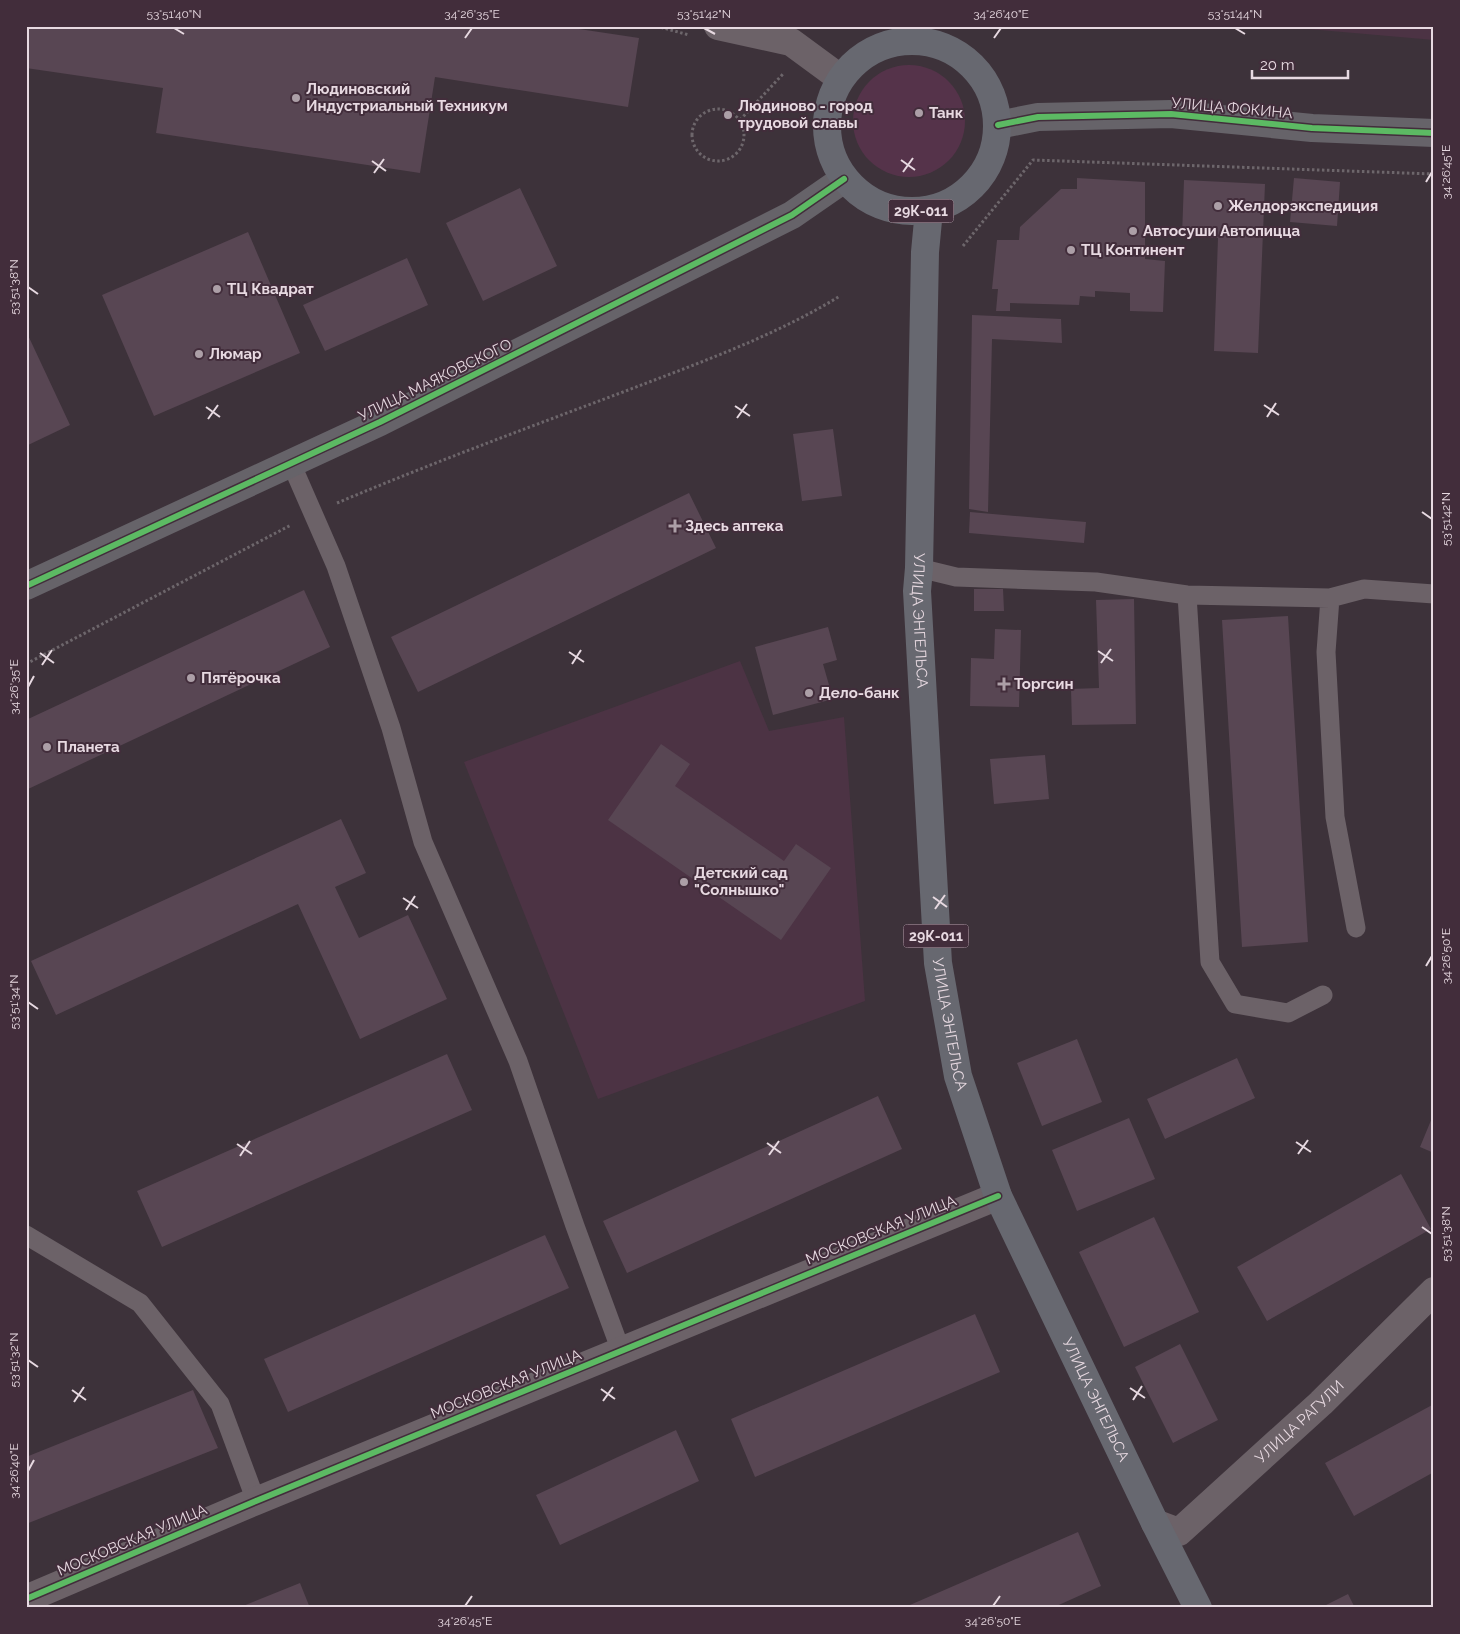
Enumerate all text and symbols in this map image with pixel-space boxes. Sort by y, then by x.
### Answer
text: 53°51'40"N [146,7,202,21]
text: 34°26'35"E [444,7,500,21]
text: 53°51'42"N [677,7,731,21]
text: 34°26'40"E [973,7,1029,21]
text: 53°51'44"N [1208,7,1262,21]
scale bar [1252,48,1349,80]
text: 20 m [1260,56,1295,74]
place label: Людиновский Индустриальный Техникум [306,80,508,115]
marker: Людиновский Индустриальный Техникум [290,92,302,104]
street label: УЛИЦА ФОКИНА [1171,94,1293,122]
place label: Людиново - город трудовой славы [738,97,873,132]
place label: Танк [929,104,964,122]
marker: Танк [913,107,925,119]
marker: Людиново - город трудовой славы [722,109,734,121]
text: 34°26'45"E [1439,145,1453,199]
place label: Желдорэкспедиция [1228,197,1378,215]
road number: 29К-011 [888,200,954,222]
marker: Желдорэкспедиция [1212,200,1224,212]
place label: Автосуши Автопицца [1143,222,1300,240]
marker: Автосуши Автопицца [1127,225,1139,237]
place label: ТЦ Континент [1081,241,1185,259]
marker: ТЦ Континент [1065,244,1077,256]
text: 53°51'38"N [7,259,21,315]
place label: ТЦ Квадрат [227,280,314,298]
marker: ТЦ Квадрат [211,283,223,295]
street label: УЛИЦА МАЯКОВСКОГО [355,335,515,425]
place label: Люмар [209,345,262,363]
marker: Люмар [193,348,205,360]
text: 53°51'42"N [1439,492,1453,546]
place label: Здесь аптека [685,517,784,535]
marker: Здесь аптека [669,520,681,532]
street label: УЛИЦА ЭНГЕЛЬСА [908,553,931,689]
text: 34°26'35"E [7,659,21,715]
place label: Пятёрочка [201,669,281,687]
marker: Пятёрочка [185,672,197,684]
place label: Торгсин [1014,675,1073,693]
marker: Торгсин [998,678,1010,690]
place label: Дело-банк [819,684,900,702]
marker: Дело-банк [803,687,815,699]
place label: Планета [57,738,120,756]
marker: Планета [41,741,53,753]
place label: Детский сад "Солнышко" [694,864,788,899]
marker: Детский сад "Солнышко" [678,876,690,888]
road number: 29К-011 [904,924,968,948]
text: 34°26'50"E [1439,928,1453,984]
street label: УЛИЦА ЭНГЕЛЬСА [929,957,971,1093]
text: 53°51'34"N [7,974,21,1030]
street label: МОСКОВСКАЯ УЛИЦА [803,1192,959,1268]
text: 53°51'38"N [1439,1206,1453,1262]
text: 53°51'32"N [7,1333,21,1387]
street label: УЛИЦА ЭНГЕЛЬСА [1058,1335,1133,1464]
street label: МОСКОВСКАЯ УЛИЦА [428,1346,584,1422]
street label: УЛИЦА РАГУЛИ [1252,1376,1348,1467]
text: 34°26'40"E [7,1443,21,1499]
street label: МОСКОВСКАЯ УЛИЦА [54,1500,210,1580]
text: 34°26'45"E [438,1614,492,1628]
text: 34°26'50"E [965,1614,1021,1628]

